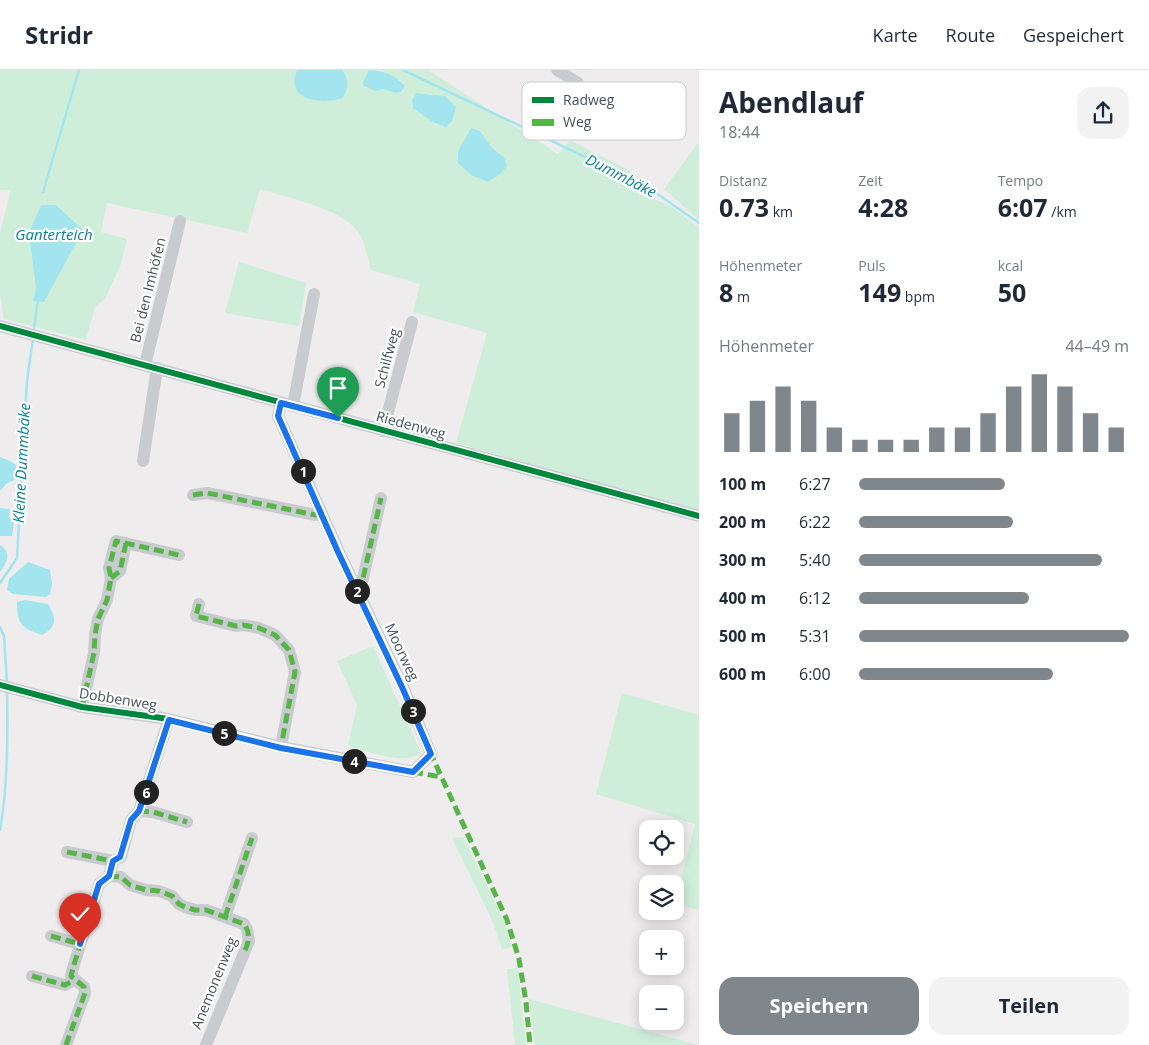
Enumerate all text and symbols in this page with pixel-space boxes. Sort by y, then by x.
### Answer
text: Stridr [25,18,93,51]
text: Karte [873,23,918,47]
text: Route [946,23,995,47]
text: Gespeichert [1023,23,1124,47]
legend [522,82,686,140]
text: Abendlauf [719,83,863,121]
button: share [1077,87,1129,139]
text: Radweg [563,90,615,109]
text: Weg [563,112,592,131]
text: 18:44 [719,121,760,143]
water label: Dummbäke [583,149,661,202]
text: Distanz [719,171,767,190]
text: Zeit [858,171,883,190]
text: Tempo [998,171,1043,190]
text: 0.73 [719,190,769,224]
text: 4:28 [858,190,908,224]
text: 6:07 [998,190,1048,224]
text: km [769,202,793,221]
text: /km [1048,202,1077,221]
water label: Ganterteich [15,224,93,244]
street label: Bei den Imhöfen [125,235,170,344]
text: Höhenmeter [719,256,802,275]
text: Puls [858,256,886,275]
text: kcal [998,256,1023,275]
text: 8 [719,275,733,309]
text: 149 [858,275,901,309]
text: 50 [998,275,1026,309]
text: m [733,287,750,306]
text: bpm [901,287,935,306]
street label: Schilfweg [369,326,404,390]
text: Höhenmeter [719,335,814,357]
text: 44–49 m [1065,335,1129,357]
pin [317,367,359,418]
icon: arrive [324,374,352,402]
water label: Kleine Dummbäke [8,402,34,523]
street label: Riedenweg [374,406,448,443]
pin: 1 [290,458,316,484]
text: 1 [299,462,308,481]
text: 100 m [719,473,766,495]
text: 6:27 [799,473,831,495]
text: 200 m [719,511,766,533]
text: 6:22 [799,511,831,533]
text: 300 m [719,549,766,571]
text: 5:40 [799,549,831,571]
pin: 2 [344,578,370,604]
text: 2 [353,582,362,601]
text: 400 m [719,587,766,609]
text: 6:12 [799,587,831,609]
street label: Moorweg [381,620,424,684]
text: 500 m [719,625,766,647]
text: 5:31 [799,625,831,647]
text: 600 m [719,663,766,685]
text: 6:00 [799,663,831,685]
street label: Dobbenweg [78,683,159,714]
pin: 3 [400,698,426,724]
text: 3 [409,702,418,721]
pin: 5 [212,720,236,746]
text: 5 [220,724,229,743]
pin: 4 [342,748,366,774]
text: 4 [350,752,359,771]
pin: 6 [134,780,158,804]
text: 6 [142,783,151,802]
map controls [639,820,684,1030]
button: locate [639,820,684,865]
button: layers [639,875,684,920]
pin [59,893,101,944]
icon: check [66,900,94,928]
button: + [639,930,684,975]
street label: Anemonenweg [186,933,241,1032]
button: Speichern [719,977,919,1035]
button: Teilen [929,977,1129,1035]
button: − [639,985,684,1030]

